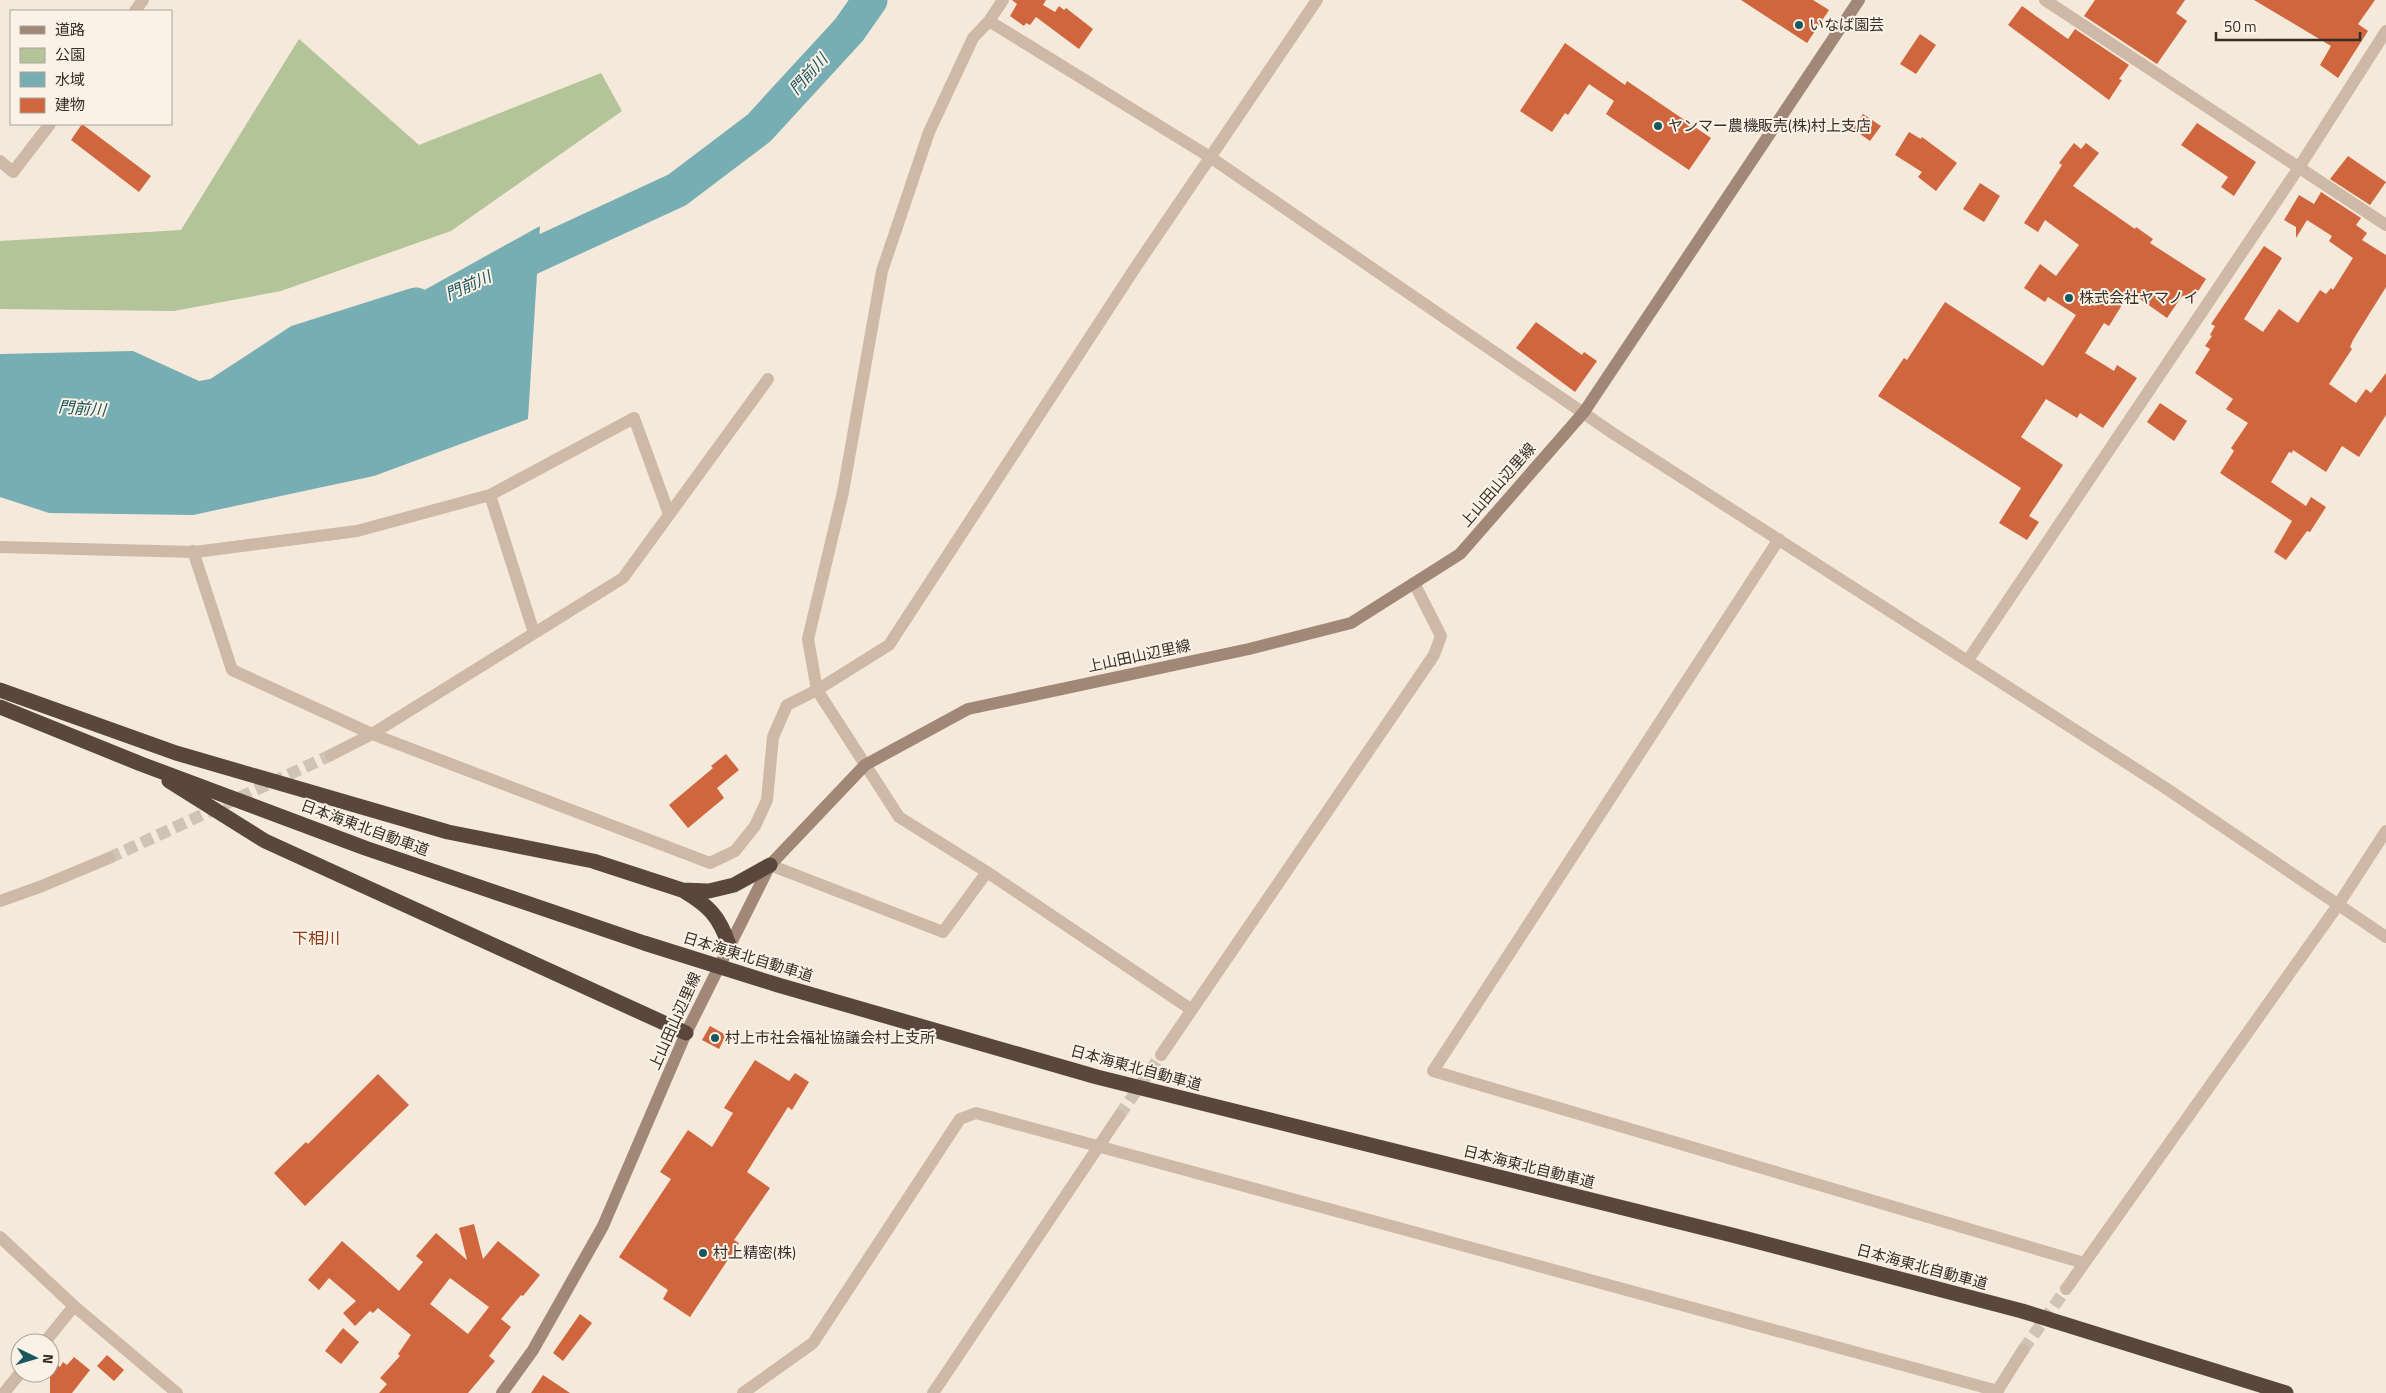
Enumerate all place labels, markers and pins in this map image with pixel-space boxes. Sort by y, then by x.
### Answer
place label: いなば園芸 [1809,13,1884,36]
marker: いなば園芸 [1793,19,1805,31]
place label: ヤンマー農機販売(株)村上支店 [1668,114,1871,137]
marker: ヤンマー農機販売(株)村上支店 [1652,120,1664,132]
place label: 株式会社ヤマノイ [2079,286,2199,309]
marker: 株式会社ヤマノイ [2063,292,2075,304]
place label: 村上市社会福祉協議会村上支所 [725,1026,935,1049]
marker: 村上市社会福祉協議会村上支所 [709,1032,721,1044]
place label: 村上精密(株) [713,1241,796,1264]
marker: 村上精密(株) [697,1247,709,1259]

